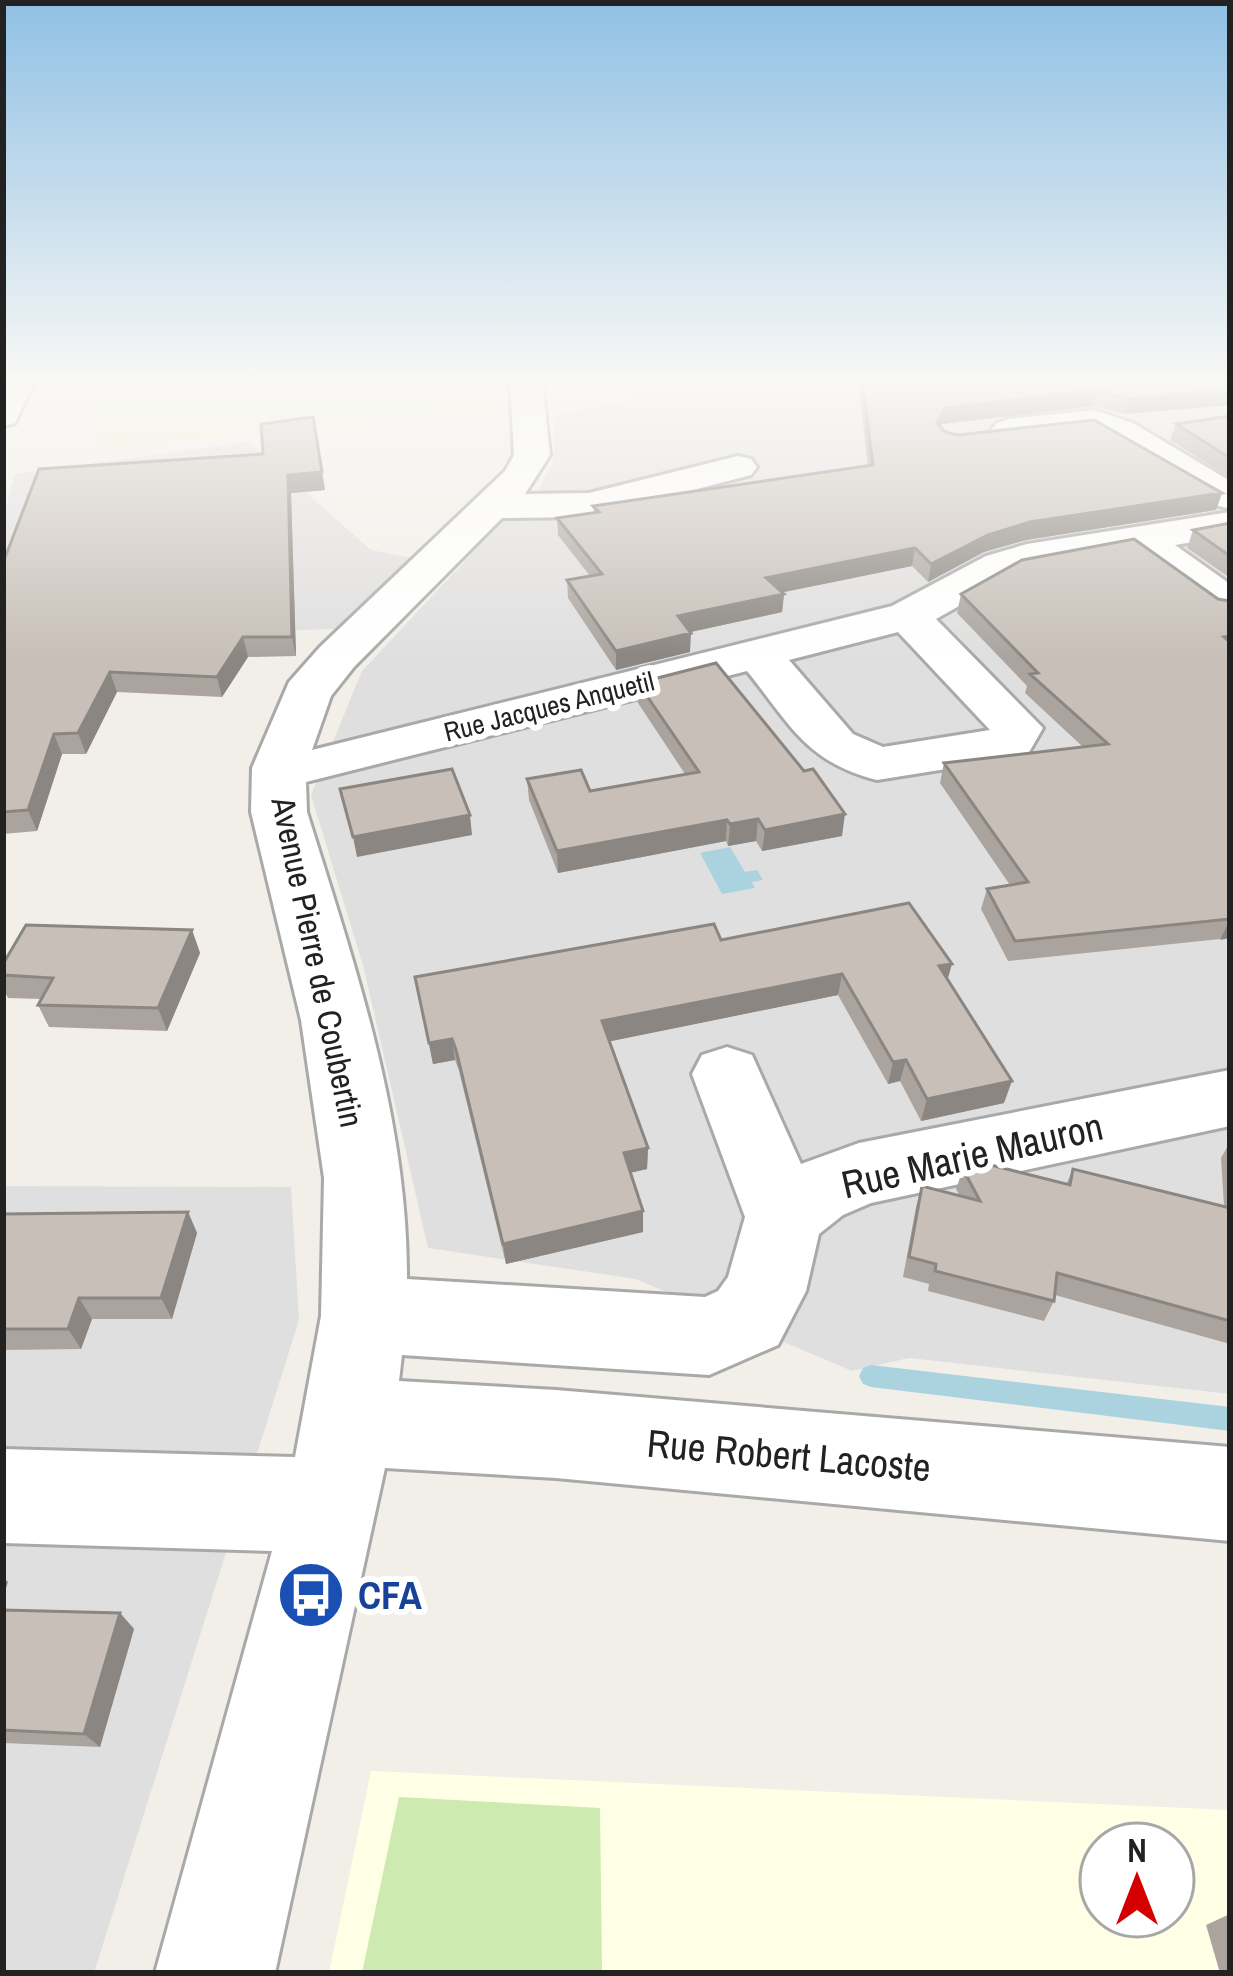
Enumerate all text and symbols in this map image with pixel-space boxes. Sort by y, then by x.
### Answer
street label: Rue Jacques Anquetil [440,663,658,750]
street label: Avenue Pierre de Coubertin [261,792,375,1131]
street label: Rue Marie Mauron [836,1100,1108,1210]
street label: Rue Robert Lacoste [645,1417,933,1493]
bus stop icon: CFA [276,1560,346,1630]
place label: CFA [358,1569,423,1621]
north arrow [1077,1820,1197,1940]
text: N [1127,1828,1147,1872]

